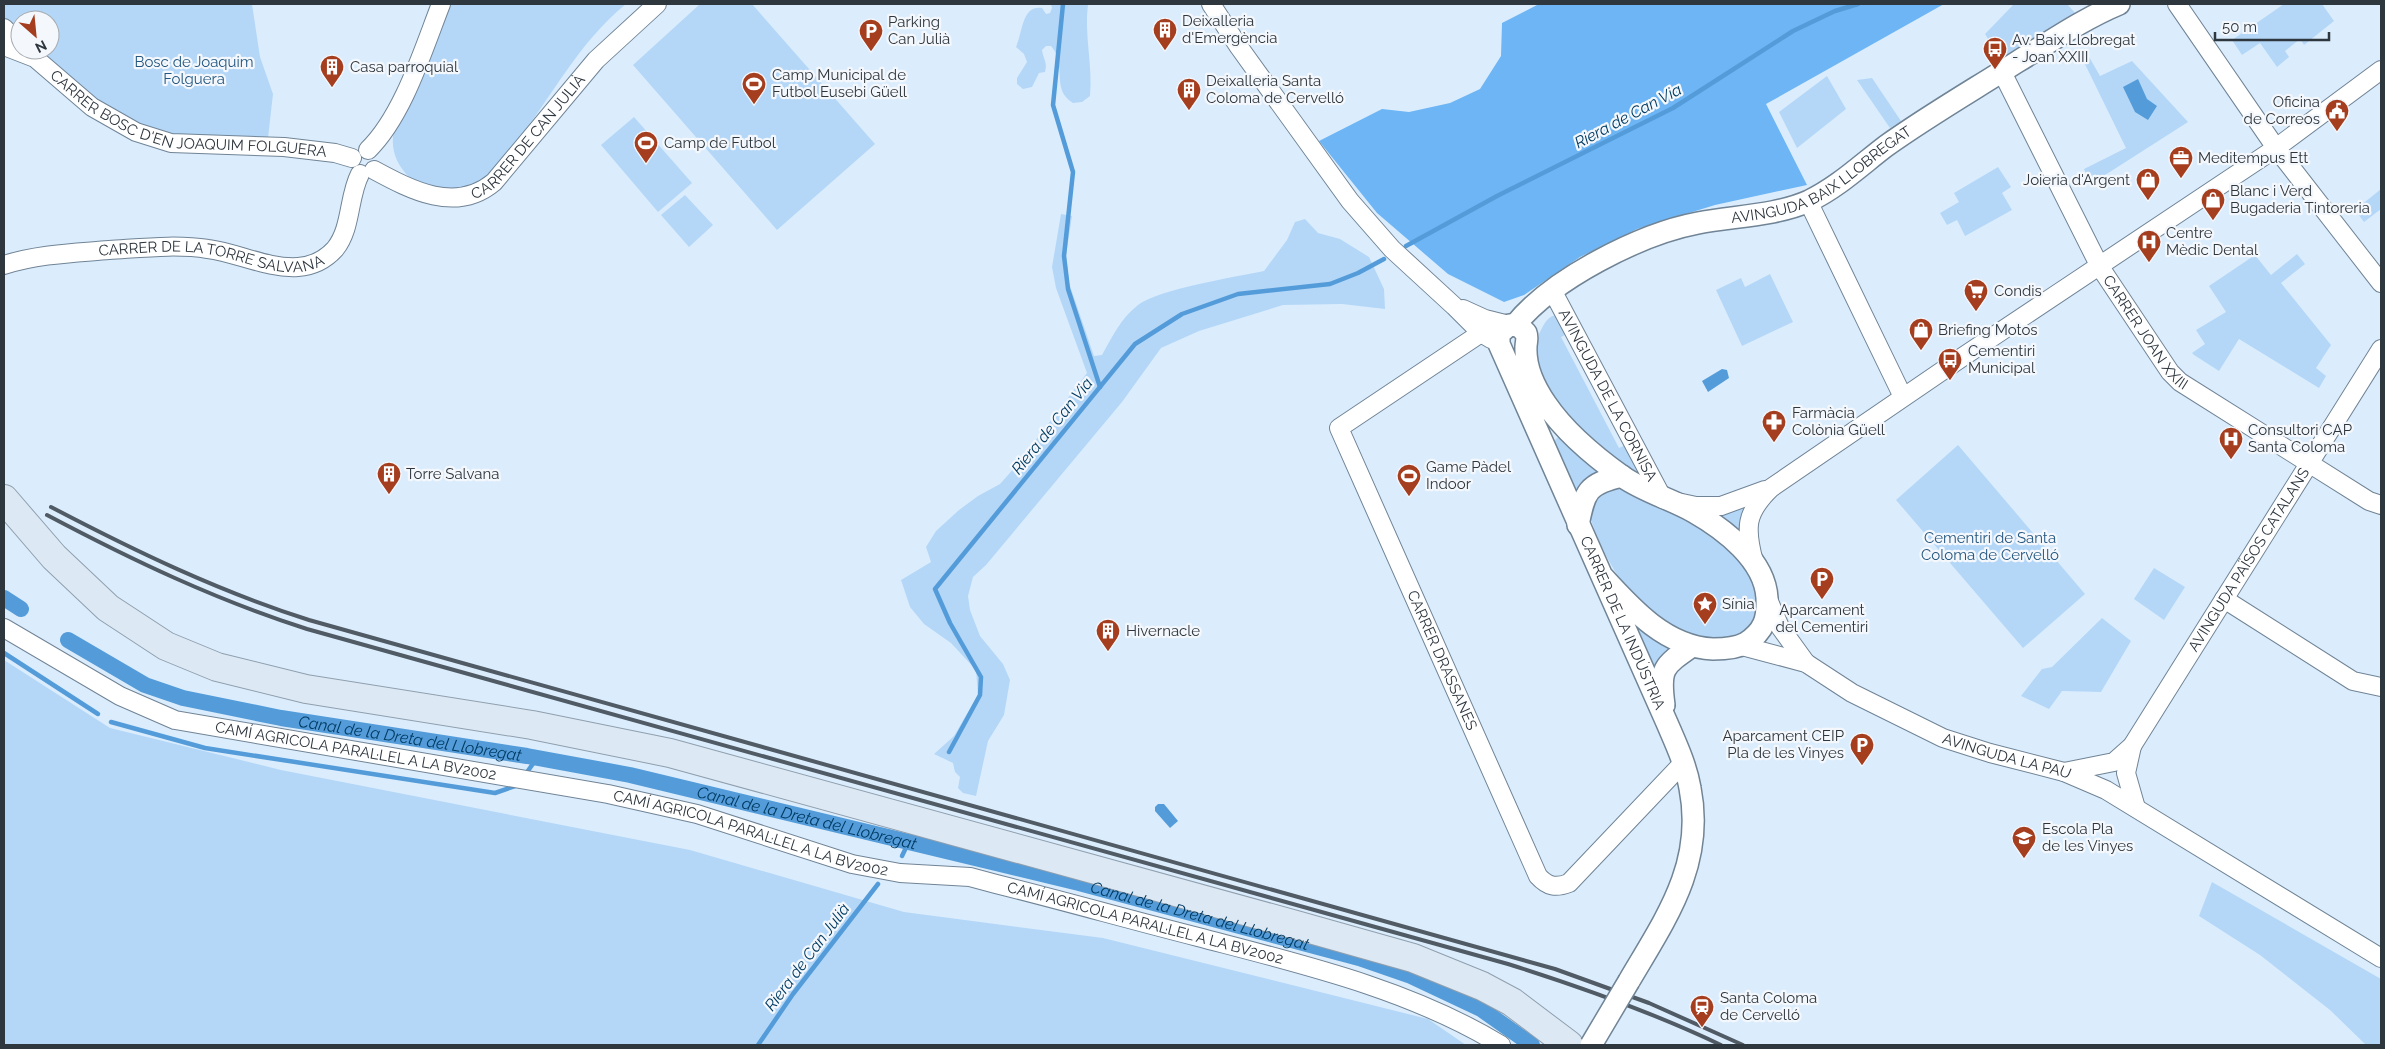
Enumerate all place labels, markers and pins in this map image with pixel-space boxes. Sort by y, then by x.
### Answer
place label: Deixalleria d'Emergència [1182,12,1278,47]
place label: Parking Can Julià [888,13,950,48]
building icon: Deixalleria d'Emergència [1152,17,1178,51]
parking icon: Parking Can Julià [858,18,884,52]
place label: Av. Baix Llobregat - Joan XXIII [2012,31,2135,66]
bus stop icon: Av. Baix Llobregat - Joan XXIII [1982,36,2008,70]
building icon: Casa parroquial [319,54,345,88]
place label: Casa parroquial [350,58,459,76]
place label: Camp Municipal de Futbol Eusebi Güell [772,66,908,101]
sports icon: Camp Municipal de Futbol Eusebi Güell [741,71,767,105]
place label: Deixalleria Santa Coloma de Cervelló [1206,72,1344,107]
building icon: Deixalleria Santa Coloma de Cervelló [1176,77,1202,111]
place label: Oficina de Correos [2244,93,2320,128]
public building icon: Oficina de Correos [2324,98,2350,132]
sports icon: Camp de Futbol [633,130,659,164]
place label: Camp de Futbol [664,134,777,152]
office icon: Meditempus Ett [2168,145,2194,179]
place label: Meditempus Ett [2198,149,2308,167]
shop icon: Joieria d'Argent [2135,167,2161,201]
place label: Joieria d'Argent [2023,171,2130,189]
place label: Blanc i Verd Bugaderia Tintoreria [2230,182,2370,217]
shop icon: Blanc i Verd Bugaderia Tintoreria [2200,187,2226,221]
place label: Centre Mèdic Dental [2166,224,2259,259]
hospital icon: Centre Mèdic Dental [2136,229,2162,263]
supermarket icon: Condis [1963,278,1989,312]
place label: Condis [1994,282,2042,300]
shop icon: Briefing Motos [1908,317,1934,351]
place label: Briefing Motos [1938,321,2038,339]
place label: Cementiri Municipal [1968,342,2036,377]
bus stop icon: Cementiri Municipal [1937,347,1963,381]
place label: Farmàcia Colònia Güell [1792,404,1886,439]
pharmacy icon: Farmàcia Colònia Güell [1761,409,1787,443]
place label: Consultori CAP Santa Coloma [2248,421,2352,456]
hospital icon: Consultori CAP Santa Coloma [2218,426,2244,460]
place label: Game Pàdel Indoor [1426,458,1512,493]
building icon: Torre Salvana [376,461,402,495]
sports icon: Game Pàdel Indoor [1396,463,1422,497]
place label: Torre Salvana [406,465,499,483]
parking icon: Aparcament del Cementiri [1809,566,1835,600]
place icon: Sínia [1692,591,1718,625]
place label: Sínia [1722,595,1755,613]
place label: Aparcament del Cementiri [1776,601,1868,636]
building icon: Hivernacle [1095,618,1121,652]
place label: Hivernacle [1126,622,1200,640]
place label: Aparcament CEIP Pla de les Vinyes [1722,727,1844,762]
parking icon: Aparcament CEIP Pla de les Vinyes [1849,732,1875,766]
place label: Escola Pla de les Vinyes [2042,820,2133,855]
school or university icon: Escola Pla de les Vinyes [2011,825,2037,859]
place label: Santa Coloma de Cervelló [1720,989,1817,1024]
station icon: Santa Coloma de Cervelló [1689,994,1715,1028]

